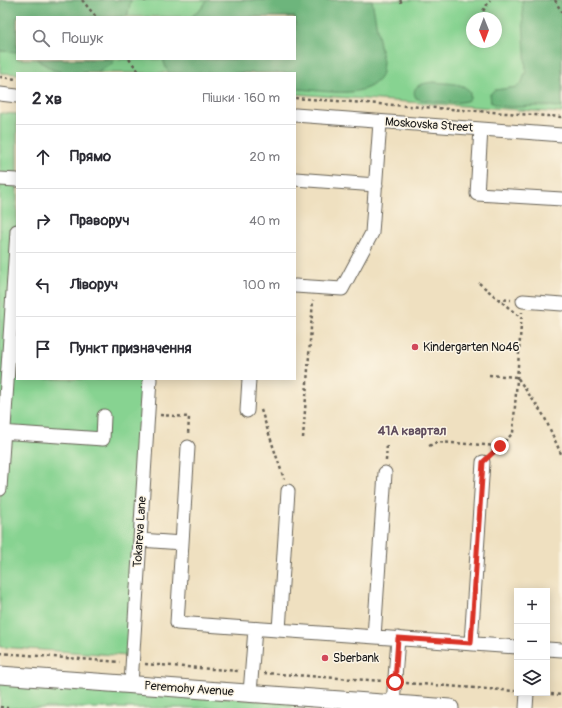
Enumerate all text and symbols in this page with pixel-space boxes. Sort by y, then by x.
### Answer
north arrow [466,12,502,48]
search box [16,16,296,60]
icon: search [30,27,52,49]
text: Пошук [62,29,104,48]
text: 2 хв [32,88,62,109]
text: Пішки · 160 m [202,90,280,106]
street label: Moskovska Street [384,114,474,136]
icon: ahead [32,146,54,168]
text: Прямо [70,147,111,166]
text: 20 m [249,149,280,165]
icon: right [32,210,54,232]
text: Праворуч [70,211,130,230]
text: 40 m [249,213,280,229]
icon: left [32,274,54,296]
text: Ліворуч [70,275,118,294]
text: 100 m [243,277,280,293]
icon: arrive [32,338,54,360]
text: Пункт призначення [70,339,191,358]
place label: Kindergarten №46 [423,340,520,355]
marker: Kindergarten №46 [410,342,420,352]
district label: 41А квартал [378,423,446,439]
route end [491,437,509,455]
street label: Tokareva Lane [130,496,150,568]
map controls [514,588,550,696]
button: + [514,588,550,624]
button: − [514,624,550,660]
place label: Sberbank [333,651,379,666]
marker: Sberbank [320,653,330,663]
button: layers [514,660,550,696]
route start [386,673,404,691]
street label: Peremohy Avenue [144,678,234,700]

